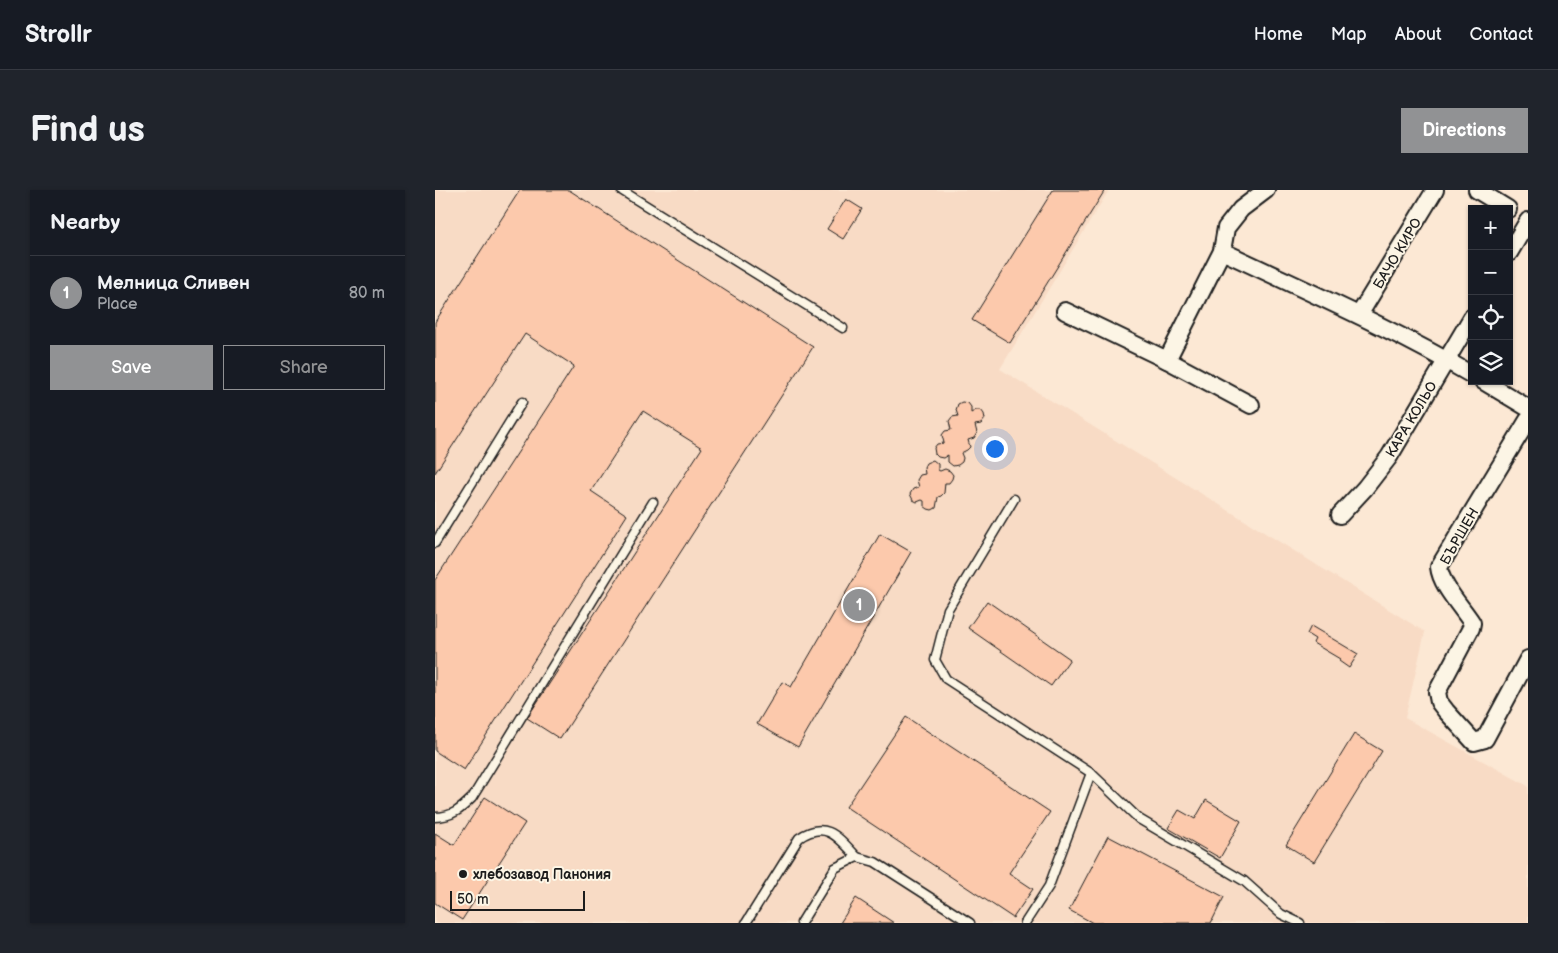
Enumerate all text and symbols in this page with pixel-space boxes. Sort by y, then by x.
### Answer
text: Strollr [25,20,92,49]
text: Home [1254,24,1303,45]
text: Map [1331,24,1367,45]
text: About [1395,24,1442,45]
text: Contact [1470,24,1533,45]
button: Directions [1401,108,1528,153]
text: Find us [30,109,145,152]
map controls [1468,205,1513,385]
button: + [1468,205,1513,250]
text: Nearby [50,210,120,235]
street label: БАЧО КИРО [1370,215,1425,292]
button: − [1468,250,1513,295]
text: Мелница Сливен [97,272,250,295]
text: 1 [63,284,69,303]
text: 80 m [349,284,385,303]
text: Place [97,295,138,314]
button: locate [1468,295,1513,340]
button: layers [1468,340,1513,385]
button: Save [50,345,213,390]
button: Share [223,345,385,390]
street label: КАРА КОЛЬО [1382,378,1441,460]
your location [982,436,1008,462]
street label: БЪРШЕН [1436,505,1482,568]
pin: 1 [843,586,875,624]
place label: хлебозавод Панония [473,866,611,883]
marker: хлебозавод Панония [457,868,469,880]
scale bar [450,888,585,911]
text: 50 m [457,891,489,908]

